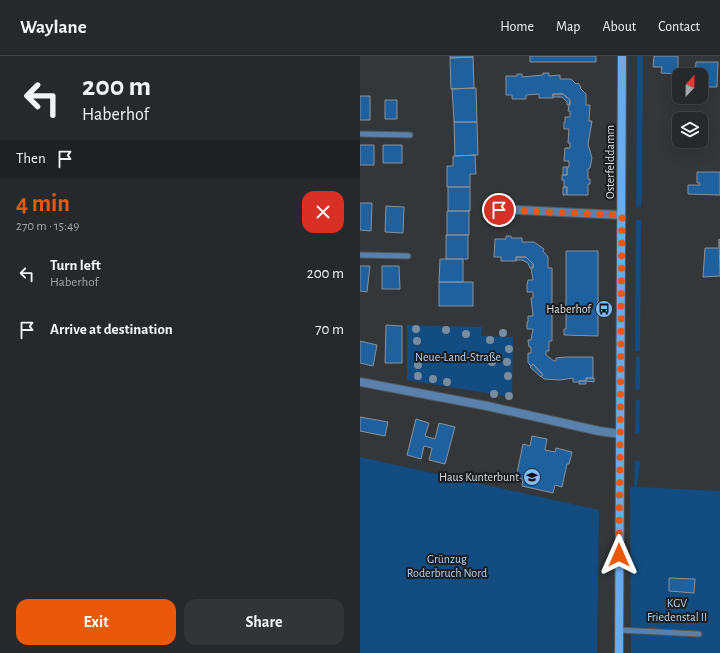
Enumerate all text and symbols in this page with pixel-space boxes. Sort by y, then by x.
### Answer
text: Waylane [20,18,87,37]
text: Home [500,20,534,34]
text: Map [556,20,580,34]
text: About [602,20,636,34]
text: Contact [658,20,700,34]
north arrow [672,68,708,104]
map controls [672,68,708,148]
icon: left [16,72,68,124]
text: 200 m [82,73,151,101]
text: Haberhof [82,106,149,124]
button: layers [672,112,708,148]
street label: Osterfelddamm [604,125,616,199]
icon: arrive [54,148,76,170]
text: Then [16,151,46,166]
button: close [302,191,344,233]
text: 4 min [16,192,70,216]
pin [482,193,516,227]
icon: arrive [488,199,510,221]
text: 270 m · 15:49 [16,220,79,233]
text: Turn left [50,258,101,273]
icon: left [16,263,38,285]
text: 200 m [307,266,344,281]
text: Haberhof [50,276,98,289]
bus stop icon: Haberhof [594,299,614,319]
place label: Haberhof [546,303,592,315]
icon: arrive [16,319,38,341]
text: Arrive at destination [50,322,173,337]
text: 70 m [315,322,344,337]
park label: Neue-Land-Straße [415,351,501,363]
school or university icon: Haus Kunterbunt [522,467,542,487]
place label: Haus Kunterbunt [439,471,519,483]
position arrow [598,534,640,576]
park label: Grünzug Roderbruch Nord [407,553,487,579]
park label: KGV Friedenstal II [647,597,707,623]
button: Exit [16,599,176,645]
button: Share [184,599,344,645]

